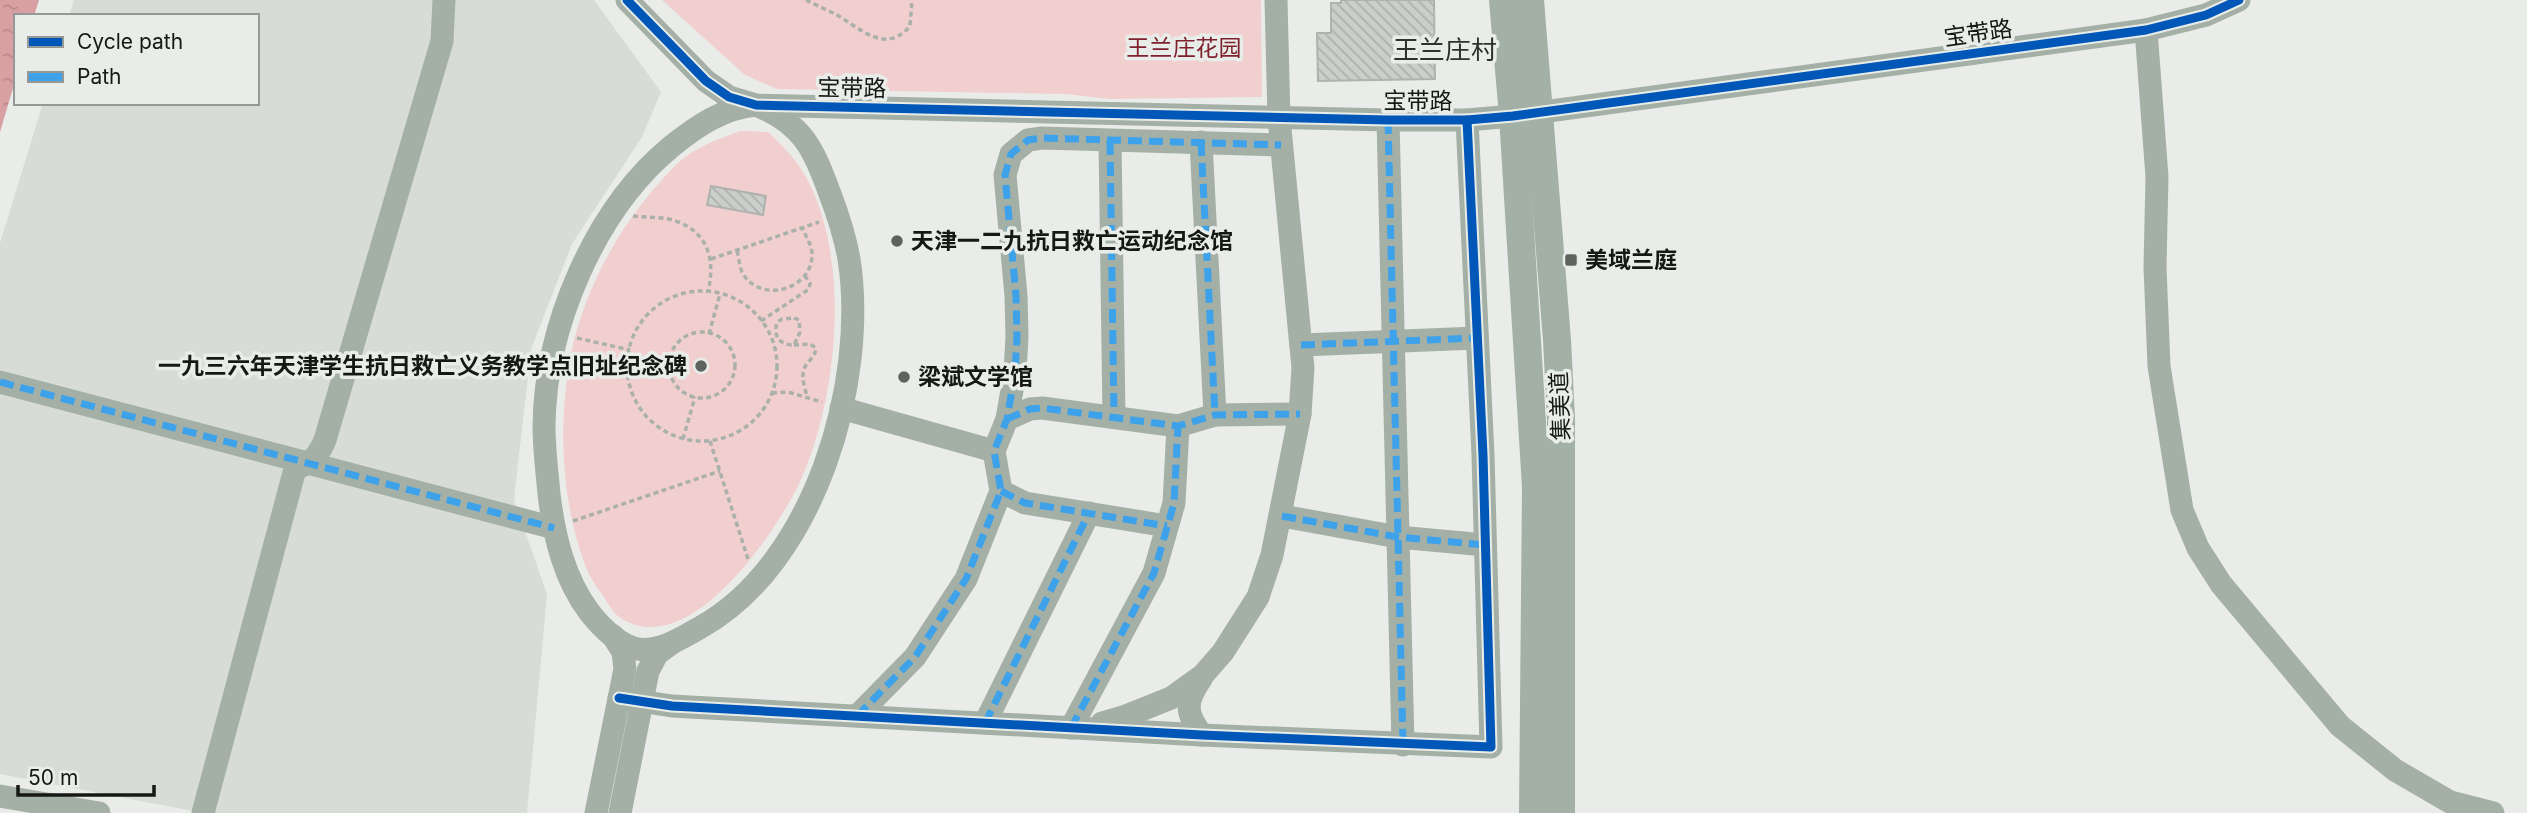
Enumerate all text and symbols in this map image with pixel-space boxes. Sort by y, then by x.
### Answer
legend [14,14,259,105]
street label: 宝带路 [1942,14,2014,52]
text: Cycle path [77,29,183,54]
park label: 王兰庄花园 [1127,34,1242,62]
district label: 王兰庄村 [1393,34,1497,65]
text: Path [77,64,122,89]
street label: 宝带路 [817,73,887,103]
street label: 宝带路 [1384,87,1453,115]
place label: 天津一二九抗日救亡运动纪念馆 [911,227,1233,255]
marker: 天津一二九抗日救亡运动纪念馆 [889,233,905,249]
place label: 美域兰庭 [1585,246,1677,274]
marker: 美域兰庭 [1563,252,1579,268]
place label: 一九三六年天津学生抗日救亡义务教学点旧址纪念碑 [158,352,687,380]
marker: 一九三六年天津学生抗日救亡义务教学点旧址纪念碑 [693,358,709,374]
place label: 梁斌文学馆 [918,363,1033,391]
marker: 梁斌文学馆 [896,369,912,385]
street label: 集美道 [1545,371,1575,441]
scale bar [18,754,154,798]
text: 50 m [28,765,78,790]

